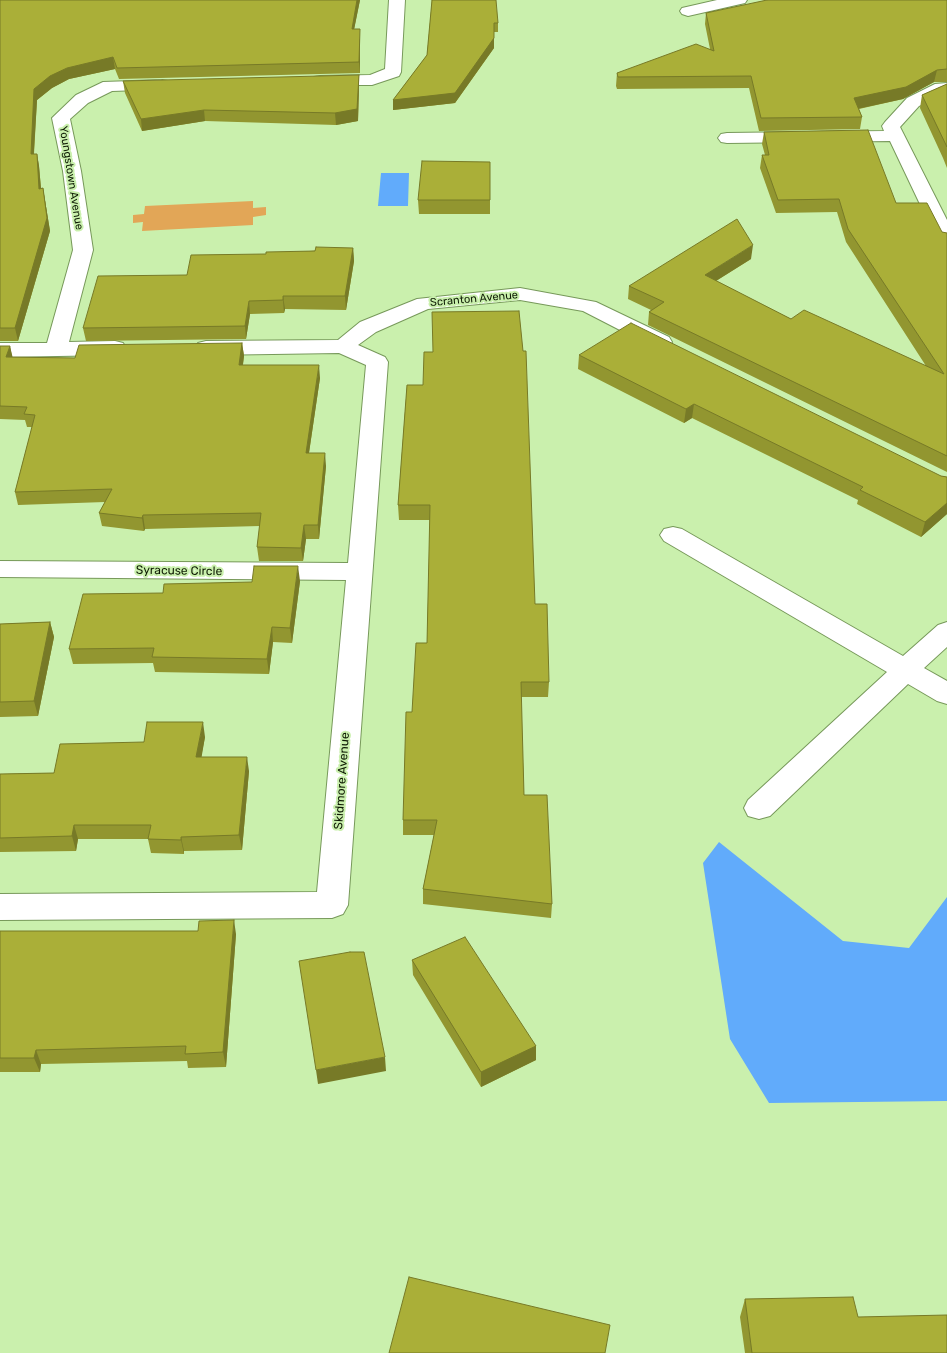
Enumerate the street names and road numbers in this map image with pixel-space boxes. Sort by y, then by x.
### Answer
street label: Youngstown Avenue [56,125,86,231]
street label: Scranton Avenue [430,289,518,309]
street label: Syracuse Circle [136,563,222,579]
street label: Skidmore Avenue [331,732,353,830]

